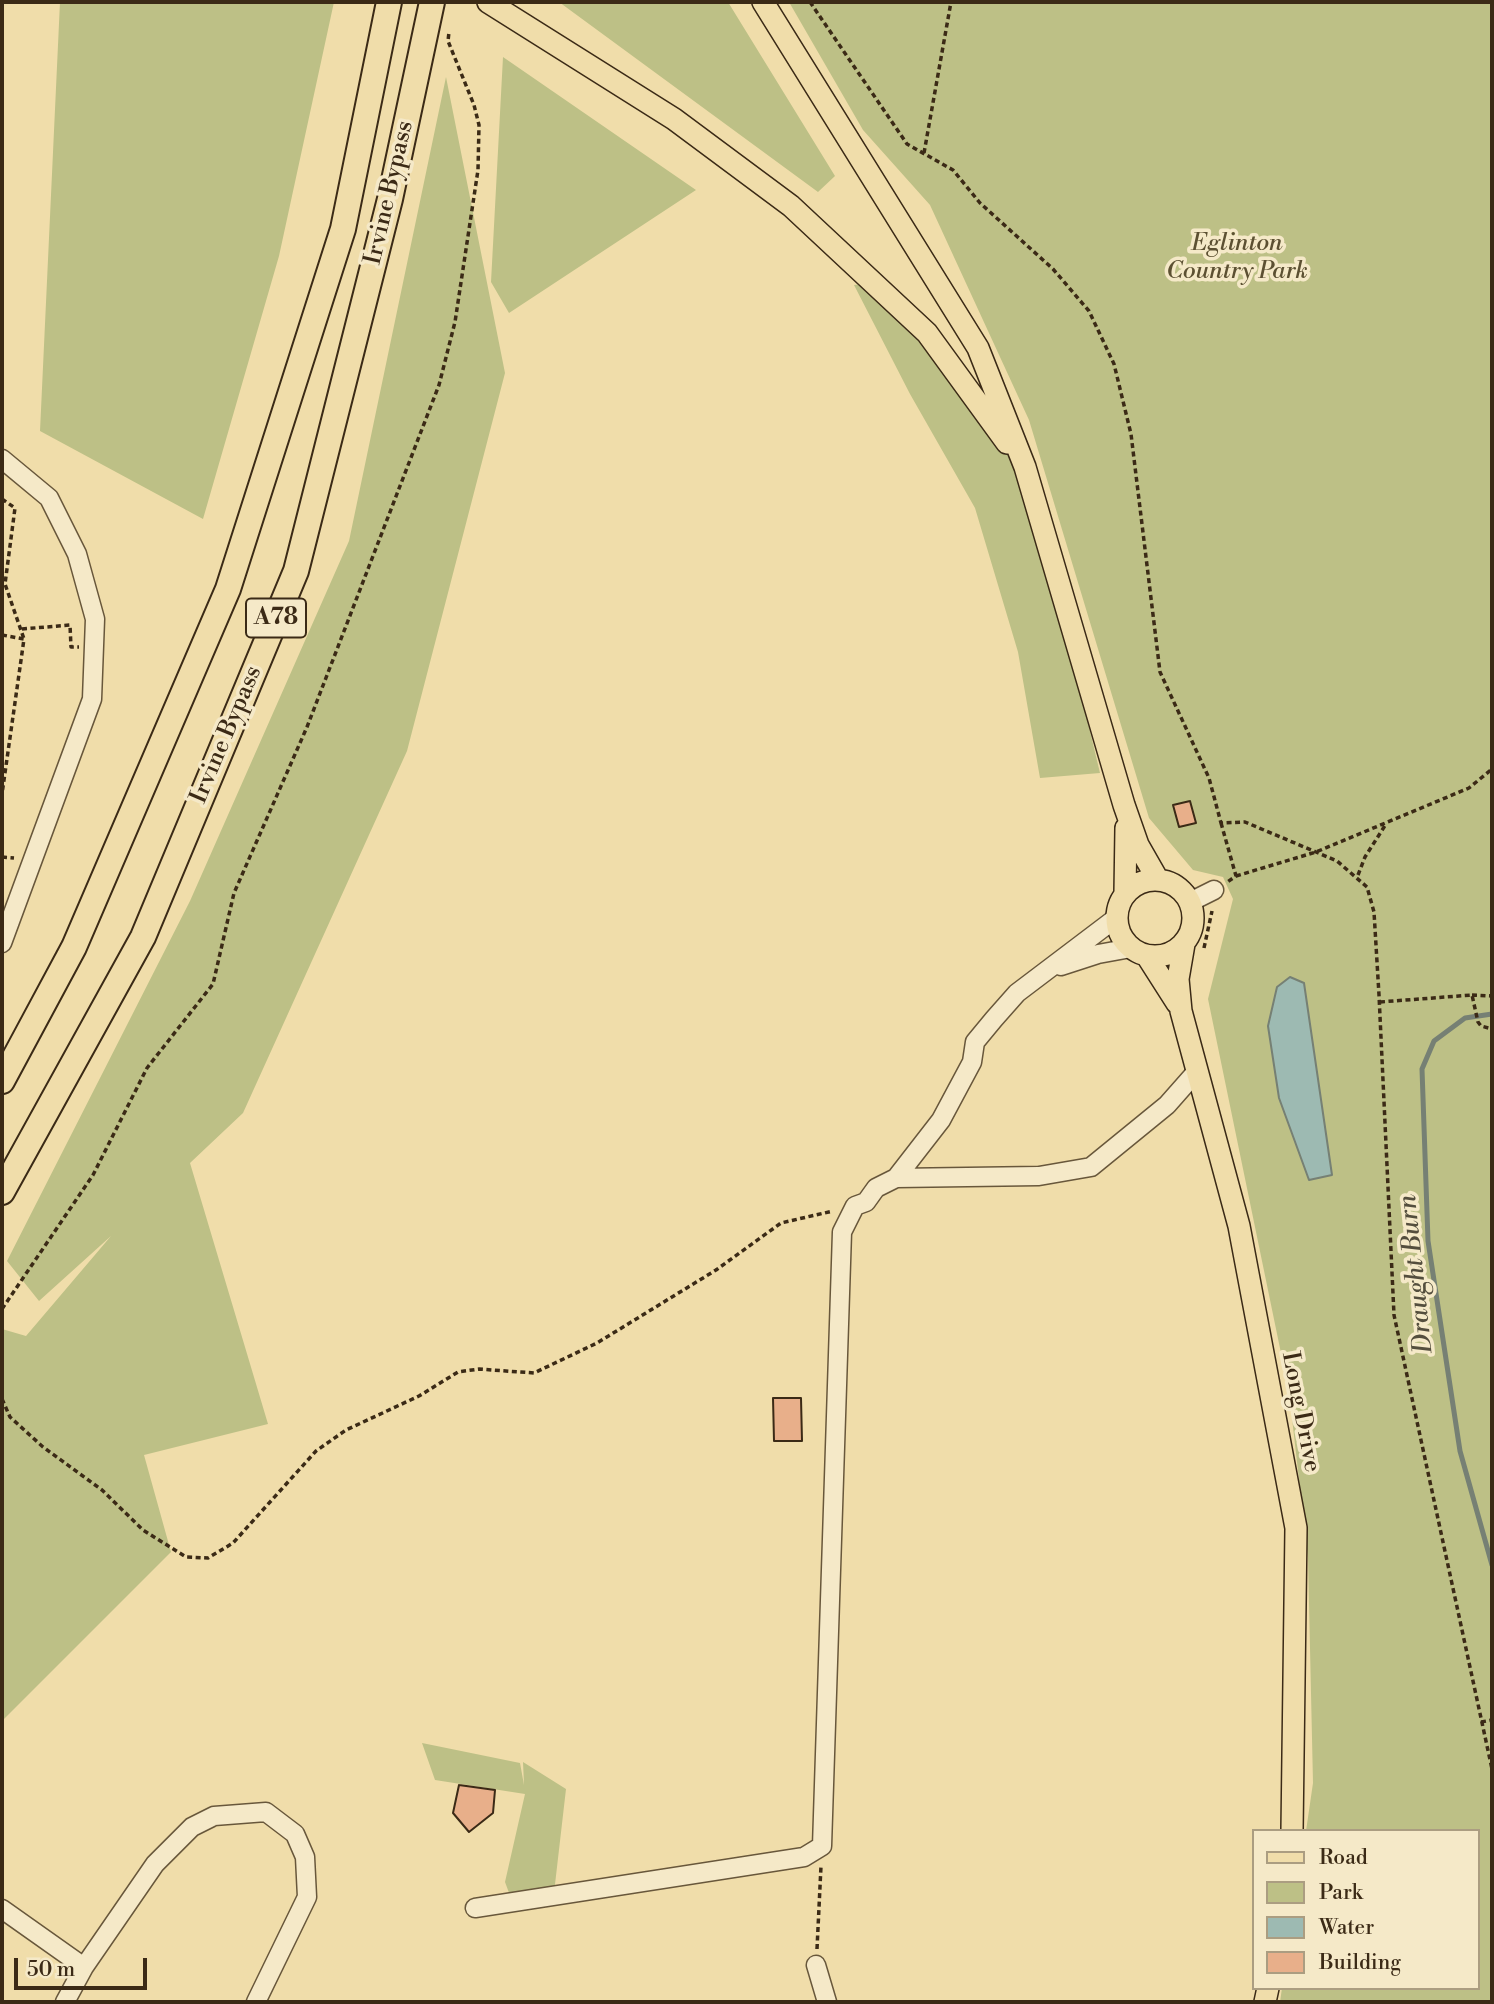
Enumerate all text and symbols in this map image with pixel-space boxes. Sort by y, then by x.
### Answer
street label: Irvine Bypass [359,118,421,268]
park label: Eglinton Country Park [1166,230,1308,286]
road number: A78 [246,598,306,638]
street label: Irvine Bypass [185,662,269,808]
water label: Draught Burn [1393,1193,1441,1355]
street label: Long Drive [1274,1349,1326,1475]
legend [1252,1829,1480,1990]
text: Road [1319,1845,1368,1871]
text: Park [1319,1880,1363,1906]
text: Water [1319,1915,1374,1941]
scale bar [18,1944,150,1988]
text: Building [1319,1950,1401,1976]
text: 50 m [27,1957,75,1983]

